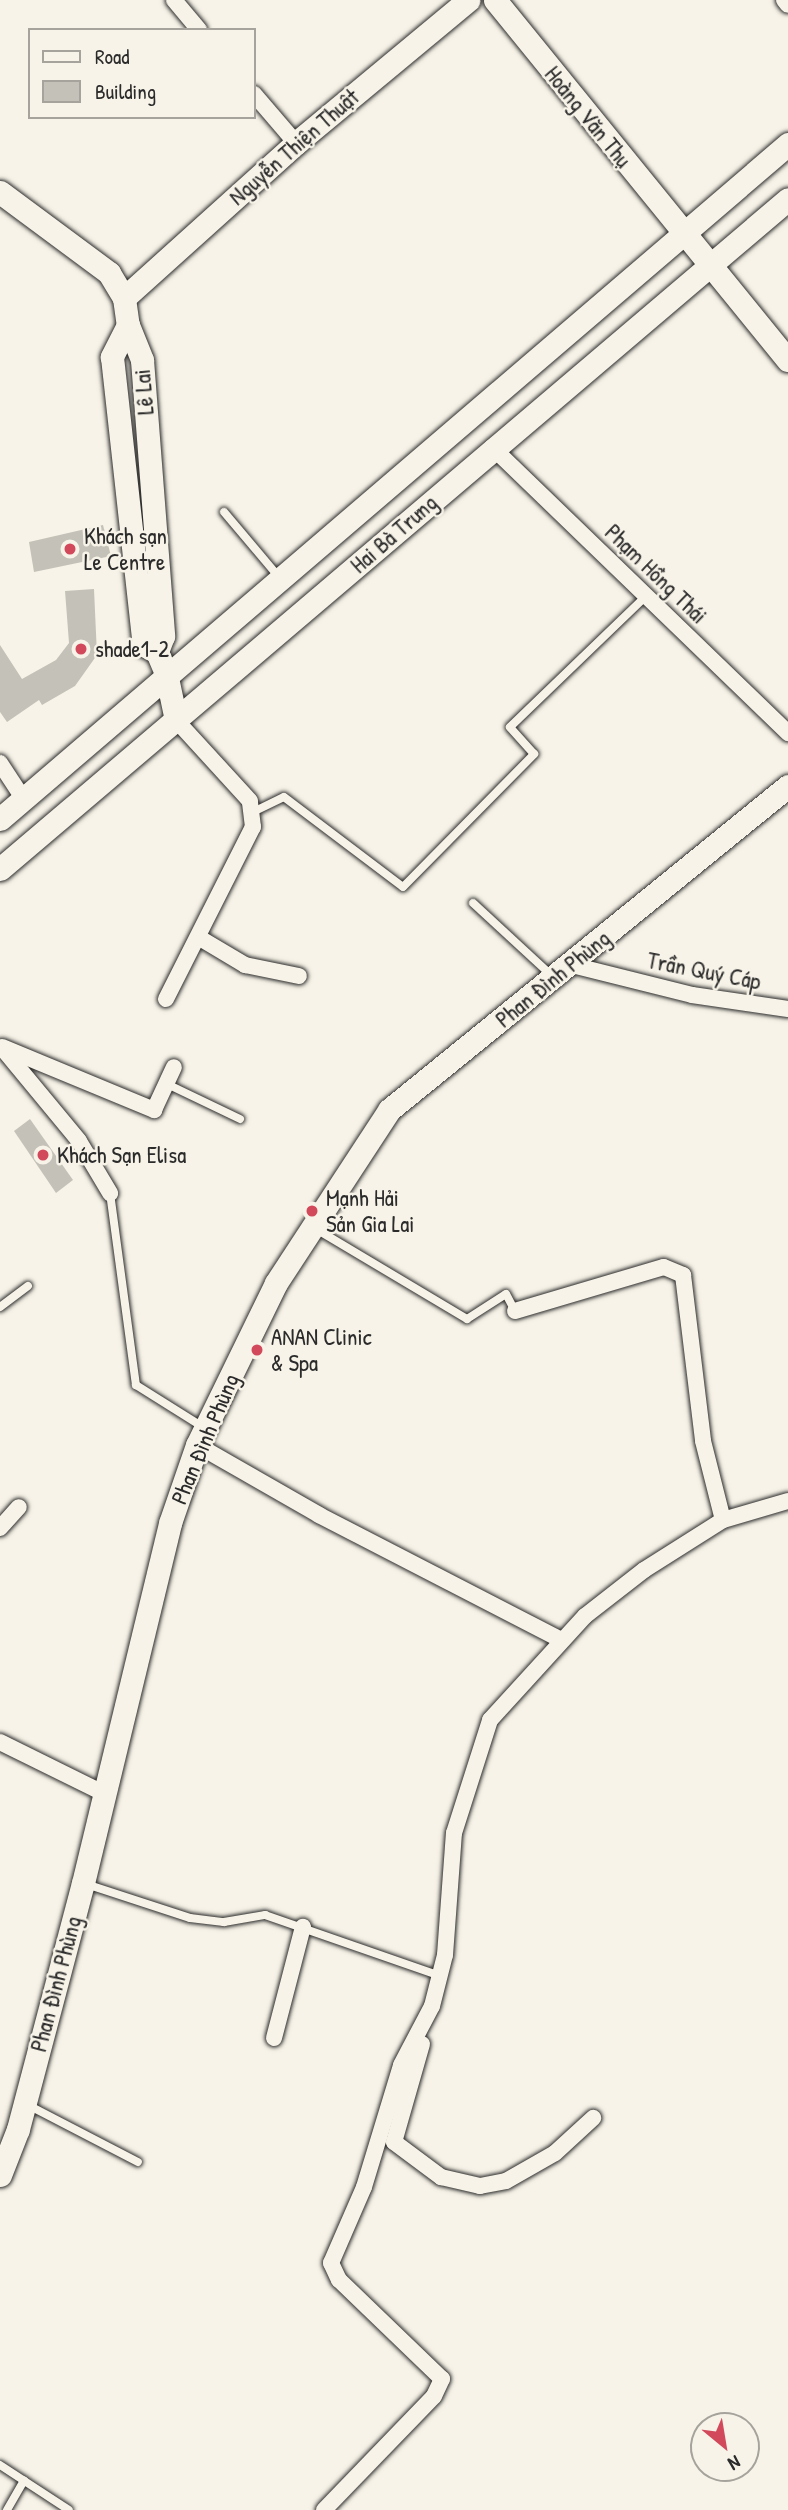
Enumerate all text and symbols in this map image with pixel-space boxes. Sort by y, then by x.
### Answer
legend [28,28,256,119]
text: Road [95,42,129,71]
street label: Hoàng Văn Thụ [539,61,637,173]
text: Building [95,77,156,106]
street label: Nguyễn Thiện Thuật [223,83,365,211]
street label: Lê Lai [128,368,160,416]
street label: Hai Bà Trưng [345,489,443,579]
street label: Phạm Hồng Thái [599,518,713,630]
place label: Khách sạn Le Centre [84,522,167,576]
marker: Khách sạn Le Centre [62,541,78,557]
place label: shade1-2 [95,635,169,663]
marker: shade1-2 [73,641,89,657]
street label: Phan Đình Phùng [490,924,616,1034]
street label: Trần Quý Cáp [645,946,763,996]
place label: Khách Sạn Elisa [57,1141,186,1169]
marker: Khách Sạn Elisa [35,1147,51,1163]
place label: Mạnh Hải Sản Gia Lai [326,1184,414,1238]
marker: Mạnh Hải Sản Gia Lai [304,1203,320,1219]
place label: ANAN Clinic & Spa [271,1323,372,1377]
marker: ANAN Clinic & Spa [249,1342,265,1358]
street label: Phan Đình Phùng [165,1370,245,1508]
street label: Phan Đình Phùng [25,1913,87,2055]
north arrow [690,2412,760,2482]
text: N [724,2450,745,2477]

